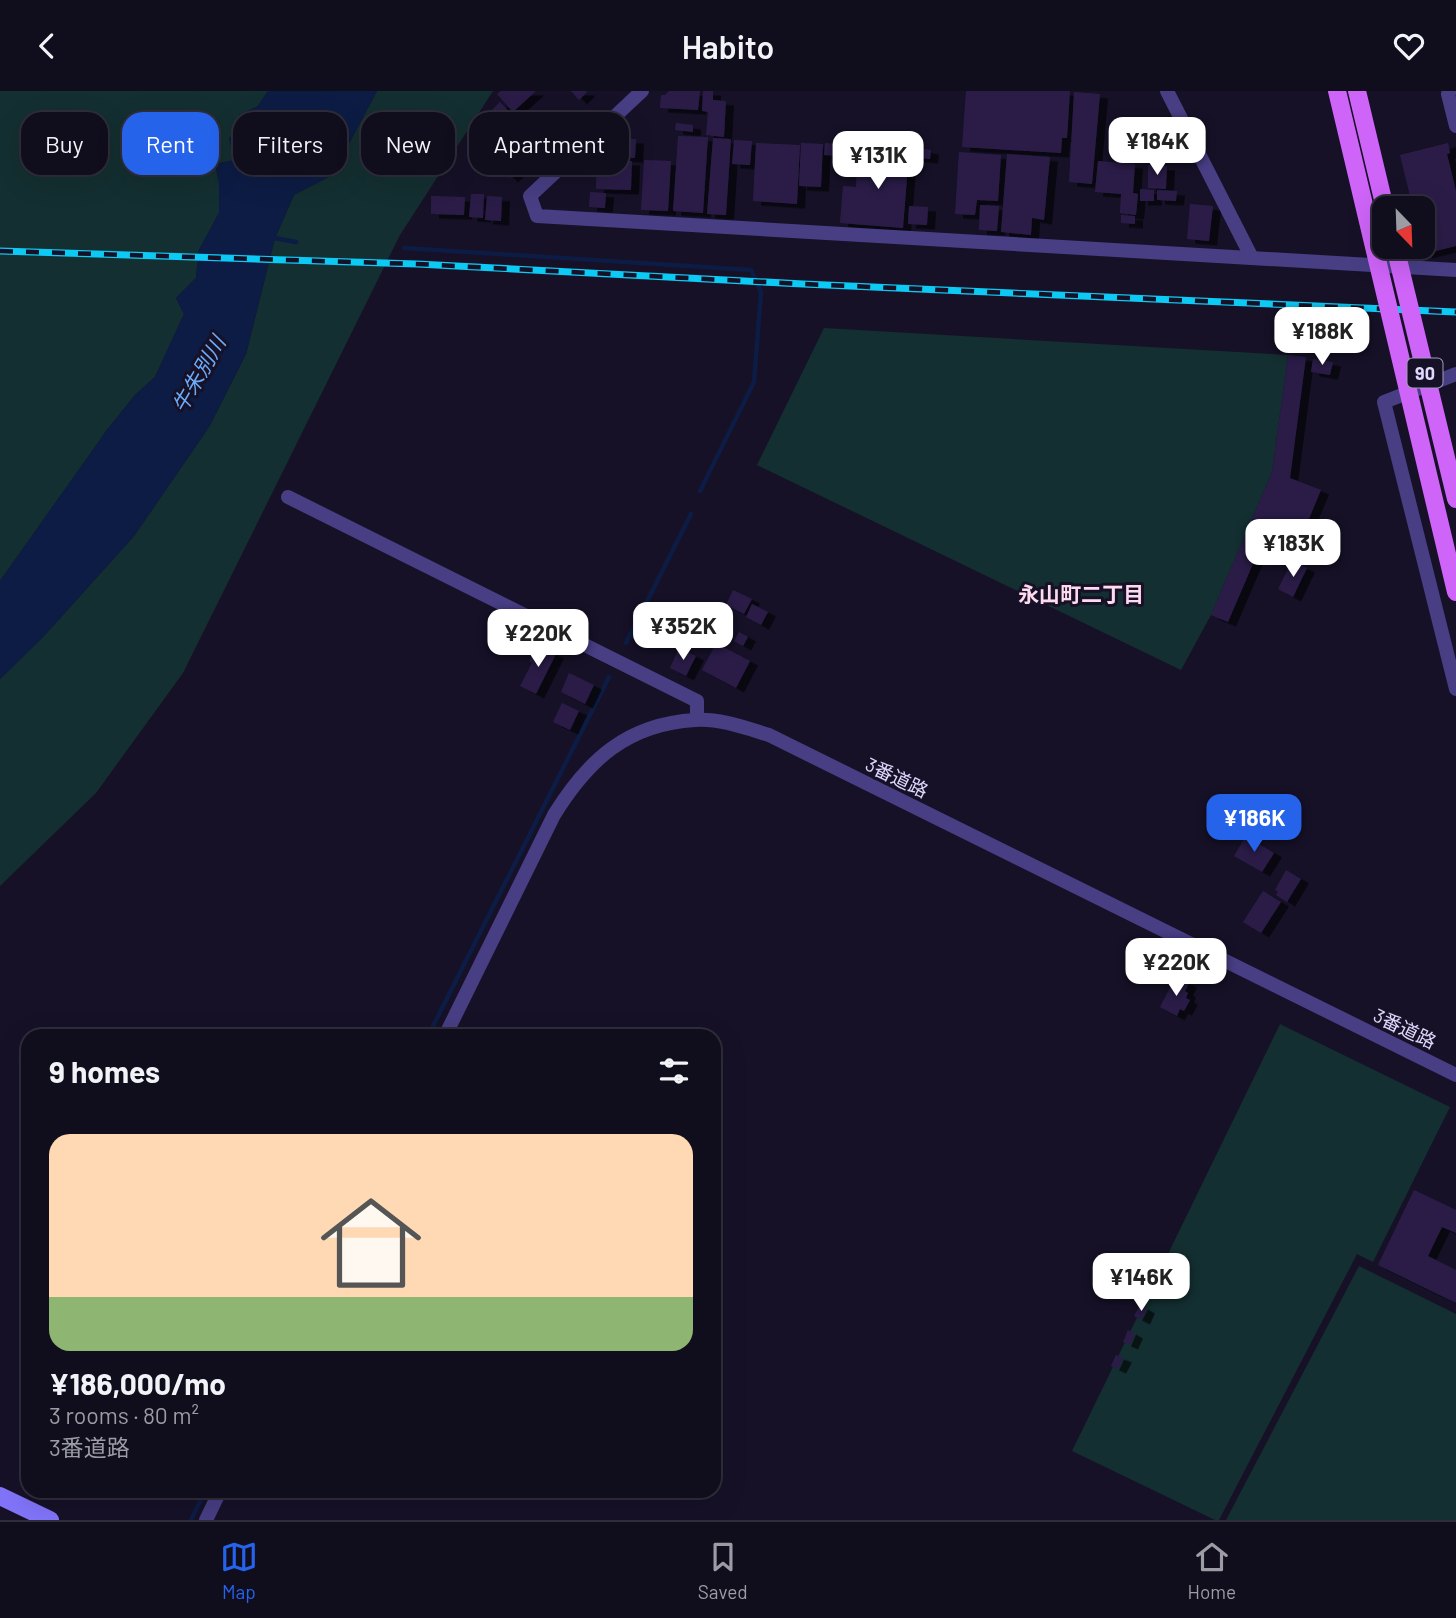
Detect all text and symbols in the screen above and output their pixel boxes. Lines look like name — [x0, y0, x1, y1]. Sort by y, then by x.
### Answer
icon: back — [28, 27, 66, 65]
text: Habito — [682, 27, 774, 65]
icon: heart — [1390, 27, 1428, 65]
chip: Buy — [21, 112, 108, 175]
chip: Rent — [122, 112, 219, 175]
chip: Filters — [233, 112, 347, 175]
chip: New — [361, 112, 455, 175]
chip: Apartment — [469, 112, 629, 175]
pin: ¥184K — [1108, 118, 1206, 177]
text: ¥184K — [1125, 126, 1189, 154]
pin: ¥131K — [829, 132, 927, 191]
text: ¥131K — [849, 140, 907, 168]
north arrow — [1372, 196, 1435, 259]
map controls — [1372, 196, 1435, 259]
pin: ¥188K — [1273, 307, 1371, 367]
text: ¥188K — [1290, 316, 1354, 344]
water label: 牛朱別川 — [166, 330, 231, 417]
road number: 90 — [1408, 359, 1442, 387]
pin: ¥183K — [1244, 519, 1342, 579]
text: ¥183K — [1261, 528, 1325, 556]
district label: 永山町二丁目 — [1018, 581, 1144, 606]
pin: ¥352K — [634, 603, 732, 662]
pin: ¥220K — [489, 609, 587, 669]
text: ¥352K — [649, 611, 717, 639]
text: ¥220K — [503, 618, 573, 646]
street label: 3番道路 — [862, 752, 932, 802]
pin: ¥186K — [1205, 795, 1303, 854]
text: ¥186K — [1222, 803, 1286, 831]
pin: ¥220K — [1127, 939, 1225, 998]
text: ¥220K — [1141, 947, 1211, 975]
street label: 3番道路 — [1370, 1003, 1440, 1053]
icon: filters — [655, 1052, 693, 1090]
text: 9 homes — [49, 1053, 160, 1089]
icon: home — [308, 1180, 434, 1306]
pin: ¥146K — [1092, 1253, 1190, 1313]
text: ¥146K — [1109, 1262, 1173, 1290]
text: ¥186,000/mo — [49, 1365, 226, 1401]
text: 3 rooms · 80 m² — [49, 1401, 199, 1429]
text: 3番道路 — [49, 1433, 130, 1461]
tab: Map — [220, 1538, 258, 1603]
tab: Saved — [698, 1538, 748, 1603]
tab: Home — [1188, 1538, 1236, 1603]

